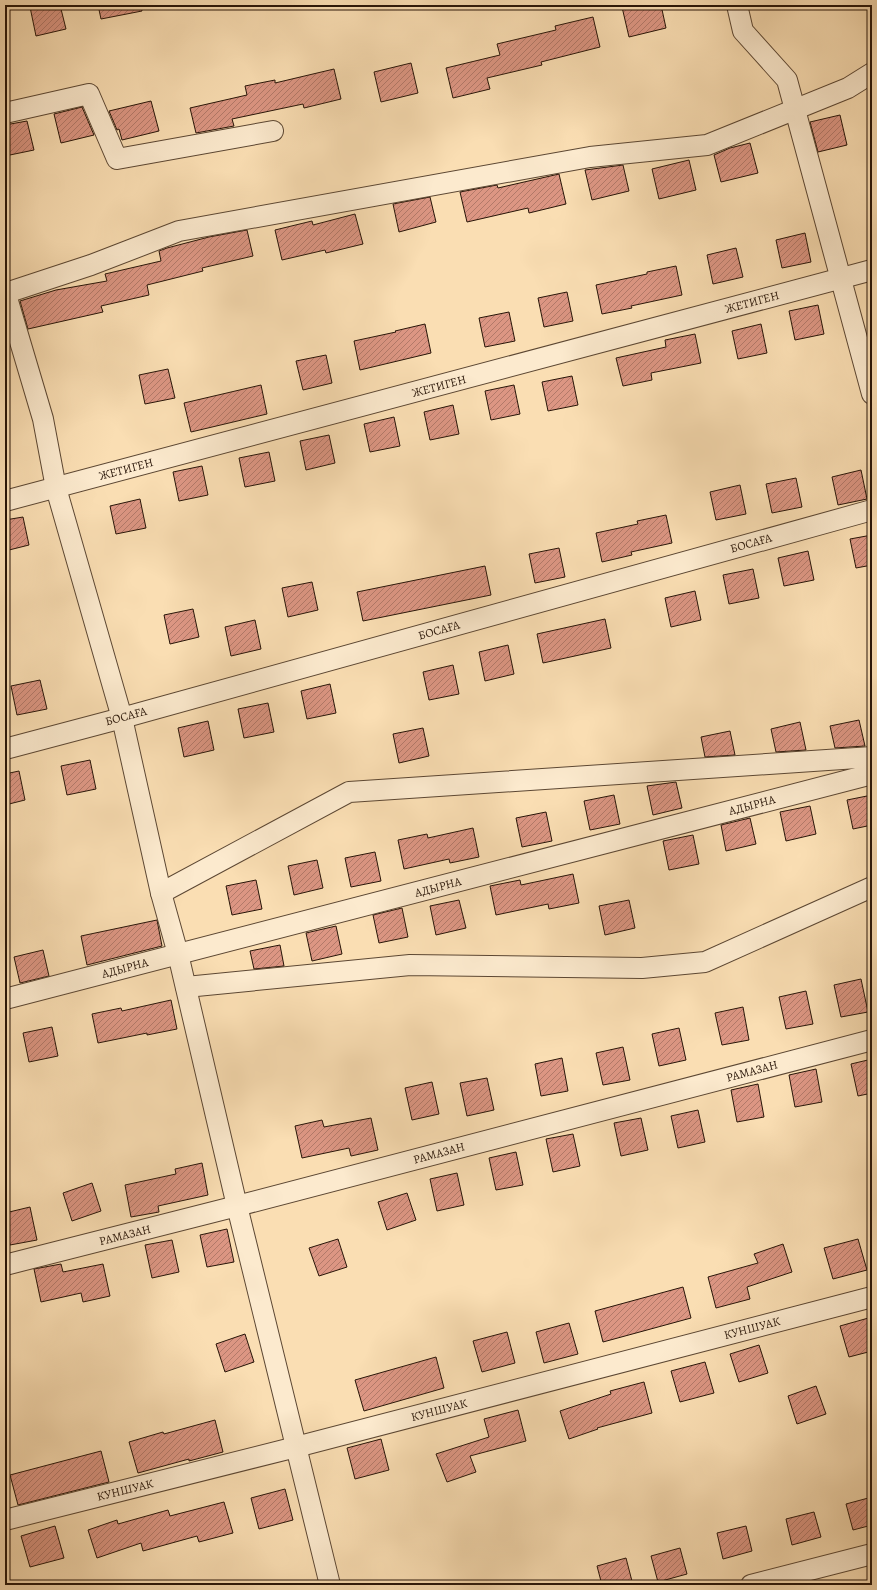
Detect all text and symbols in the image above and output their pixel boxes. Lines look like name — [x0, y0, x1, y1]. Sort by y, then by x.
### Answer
street label: ЖЕТИГЕН — [723, 287, 781, 317]
street label: ЖЕТИГЕН — [410, 371, 468, 401]
street label: ЖЕТИГЕН — [97, 454, 155, 484]
street label: БОСАҒА — [728, 529, 775, 557]
street label: БОСАҒА — [416, 616, 463, 644]
street label: БОСАҒА — [103, 702, 150, 729]
street label: АДЫРНА — [726, 791, 778, 819]
street label: АДЫРНА — [412, 873, 464, 901]
street label: АДЫРНА — [99, 954, 151, 982]
street label: РАМАЗАН — [724, 1056, 780, 1086]
street label: РАМАЗАН — [411, 1138, 467, 1168]
street label: РАМАЗАН — [97, 1221, 153, 1249]
street label: КУНШУАК — [722, 1313, 782, 1343]
street label: КУНШУАК — [409, 1395, 469, 1425]
street label: КУНШУАК — [95, 1475, 155, 1505]

